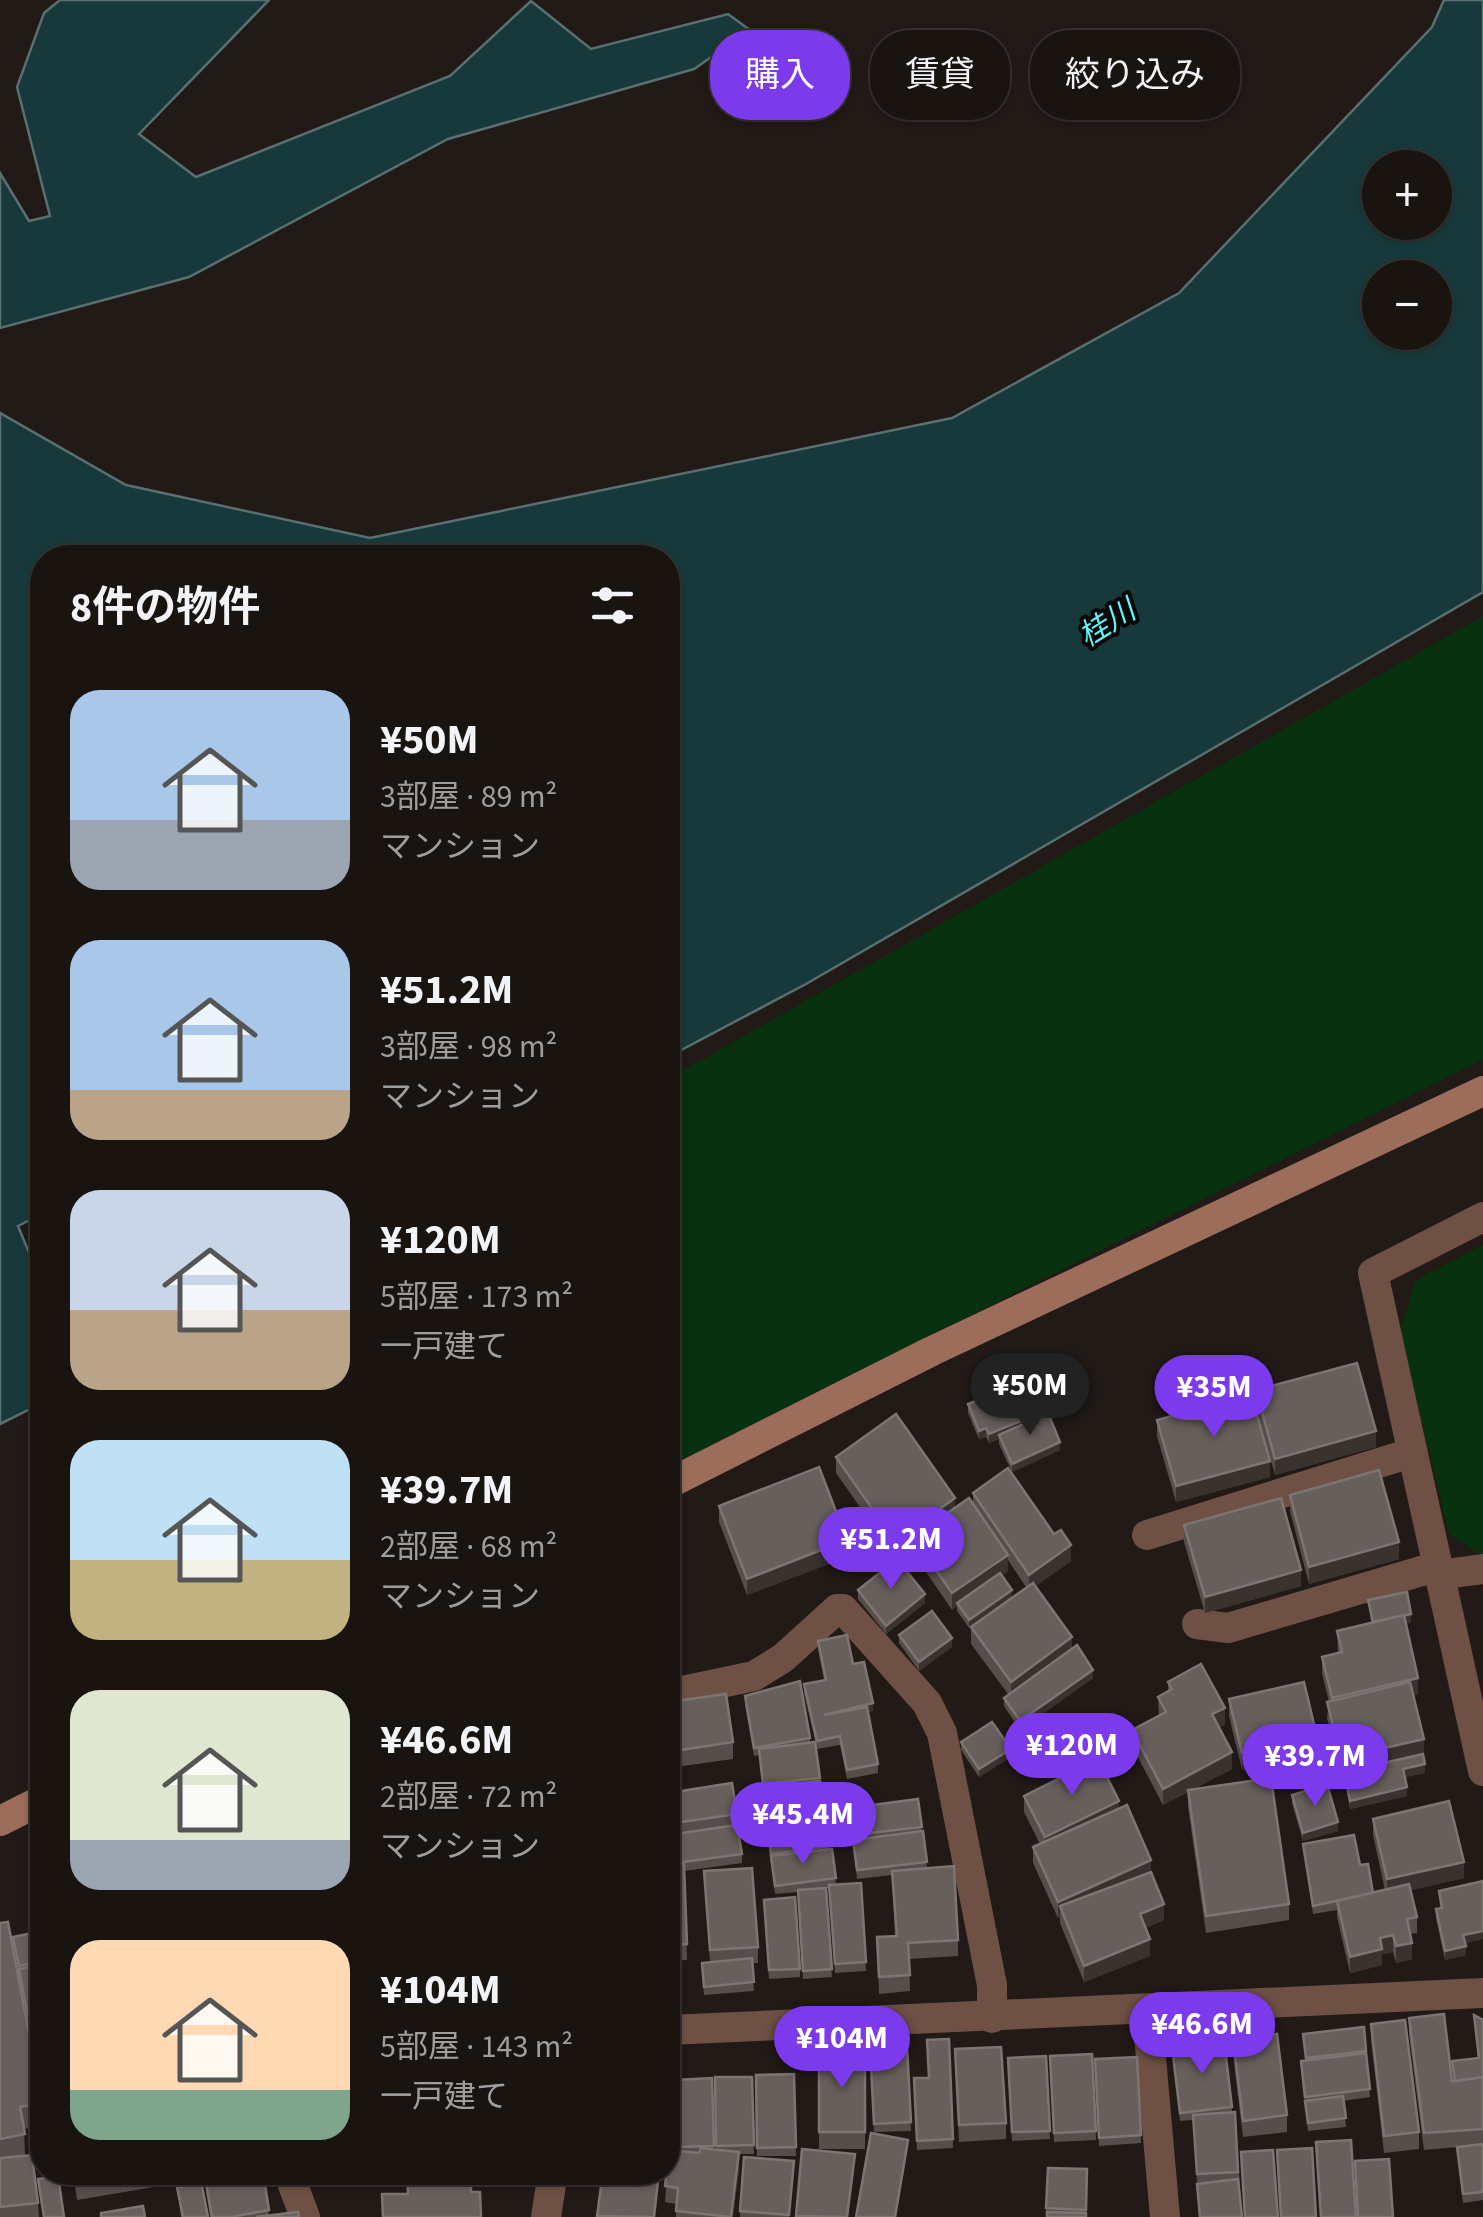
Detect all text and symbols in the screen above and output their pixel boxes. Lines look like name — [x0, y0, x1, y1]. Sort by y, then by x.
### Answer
chip: 購入 — [710, 30, 850, 120]
chip: 賃貸 — [870, 30, 1010, 120]
chip: 絞り込み — [1030, 30, 1240, 120]
map controls — [1362, 150, 1452, 350]
button: + — [1362, 150, 1452, 240]
button: − — [1362, 260, 1452, 350]
text: 8件の物件 — [70, 578, 260, 638]
icon: filters — [585, 578, 640, 633]
water label: 桂川 — [1070, 588, 1147, 658]
text: ¥50M — [380, 710, 479, 770]
icon: home — [150, 730, 270, 850]
text: 3部屋 · 89 m² — [380, 774, 557, 820]
text: マンション — [380, 824, 540, 870]
text: ¥51.2M — [380, 960, 513, 1020]
icon: home — [150, 980, 270, 1100]
text: 3部屋 · 98 m² — [380, 1024, 557, 1070]
text: マンション — [380, 1074, 540, 1120]
text: ¥120M — [380, 1210, 501, 1270]
icon: home — [150, 1230, 270, 1350]
text: 5部屋 · 173 m² — [380, 1274, 573, 1320]
text: 一戸建て — [380, 1324, 508, 1370]
pin: ¥50M — [971, 1353, 1089, 1438]
pin: ¥35M — [1155, 1355, 1273, 1440]
text: ¥50M — [992, 1362, 1068, 1408]
text: ¥35M — [1176, 1364, 1252, 1410]
text: ¥39.7M — [380, 1460, 513, 1520]
icon: home — [150, 1480, 270, 1600]
pin: ¥51.2M — [810, 1507, 972, 1592]
text: ¥51.2M — [840, 1516, 942, 1562]
text: 2部屋 · 68 m² — [380, 1524, 557, 1570]
text: マンション — [380, 1574, 540, 1620]
text: ¥46.6M — [380, 1710, 513, 1770]
pin: ¥120M — [1002, 1713, 1142, 1798]
text: ¥120M — [1026, 1722, 1118, 1768]
pin: ¥39.7M — [1234, 1724, 1396, 1809]
icon: home — [150, 1730, 270, 1850]
text: ¥39.7M — [1264, 1733, 1366, 1779]
text: 2部屋 · 72 m² — [380, 1774, 557, 1820]
pin: ¥45.4M — [722, 1782, 884, 1867]
text: ¥45.4M — [752, 1791, 854, 1837]
text: マンション — [380, 1824, 540, 1870]
text: ¥104M — [380, 1960, 501, 2020]
icon: home — [150, 1980, 270, 2100]
pin: ¥46.6M — [1121, 1992, 1283, 2077]
text: ¥46.6M — [1151, 2001, 1253, 2047]
pin: ¥104M — [772, 2006, 912, 2091]
text: ¥104M — [796, 2015, 888, 2061]
text: 5部屋 · 143 m² — [380, 2024, 573, 2070]
text: 一戸建て — [380, 2074, 508, 2120]

